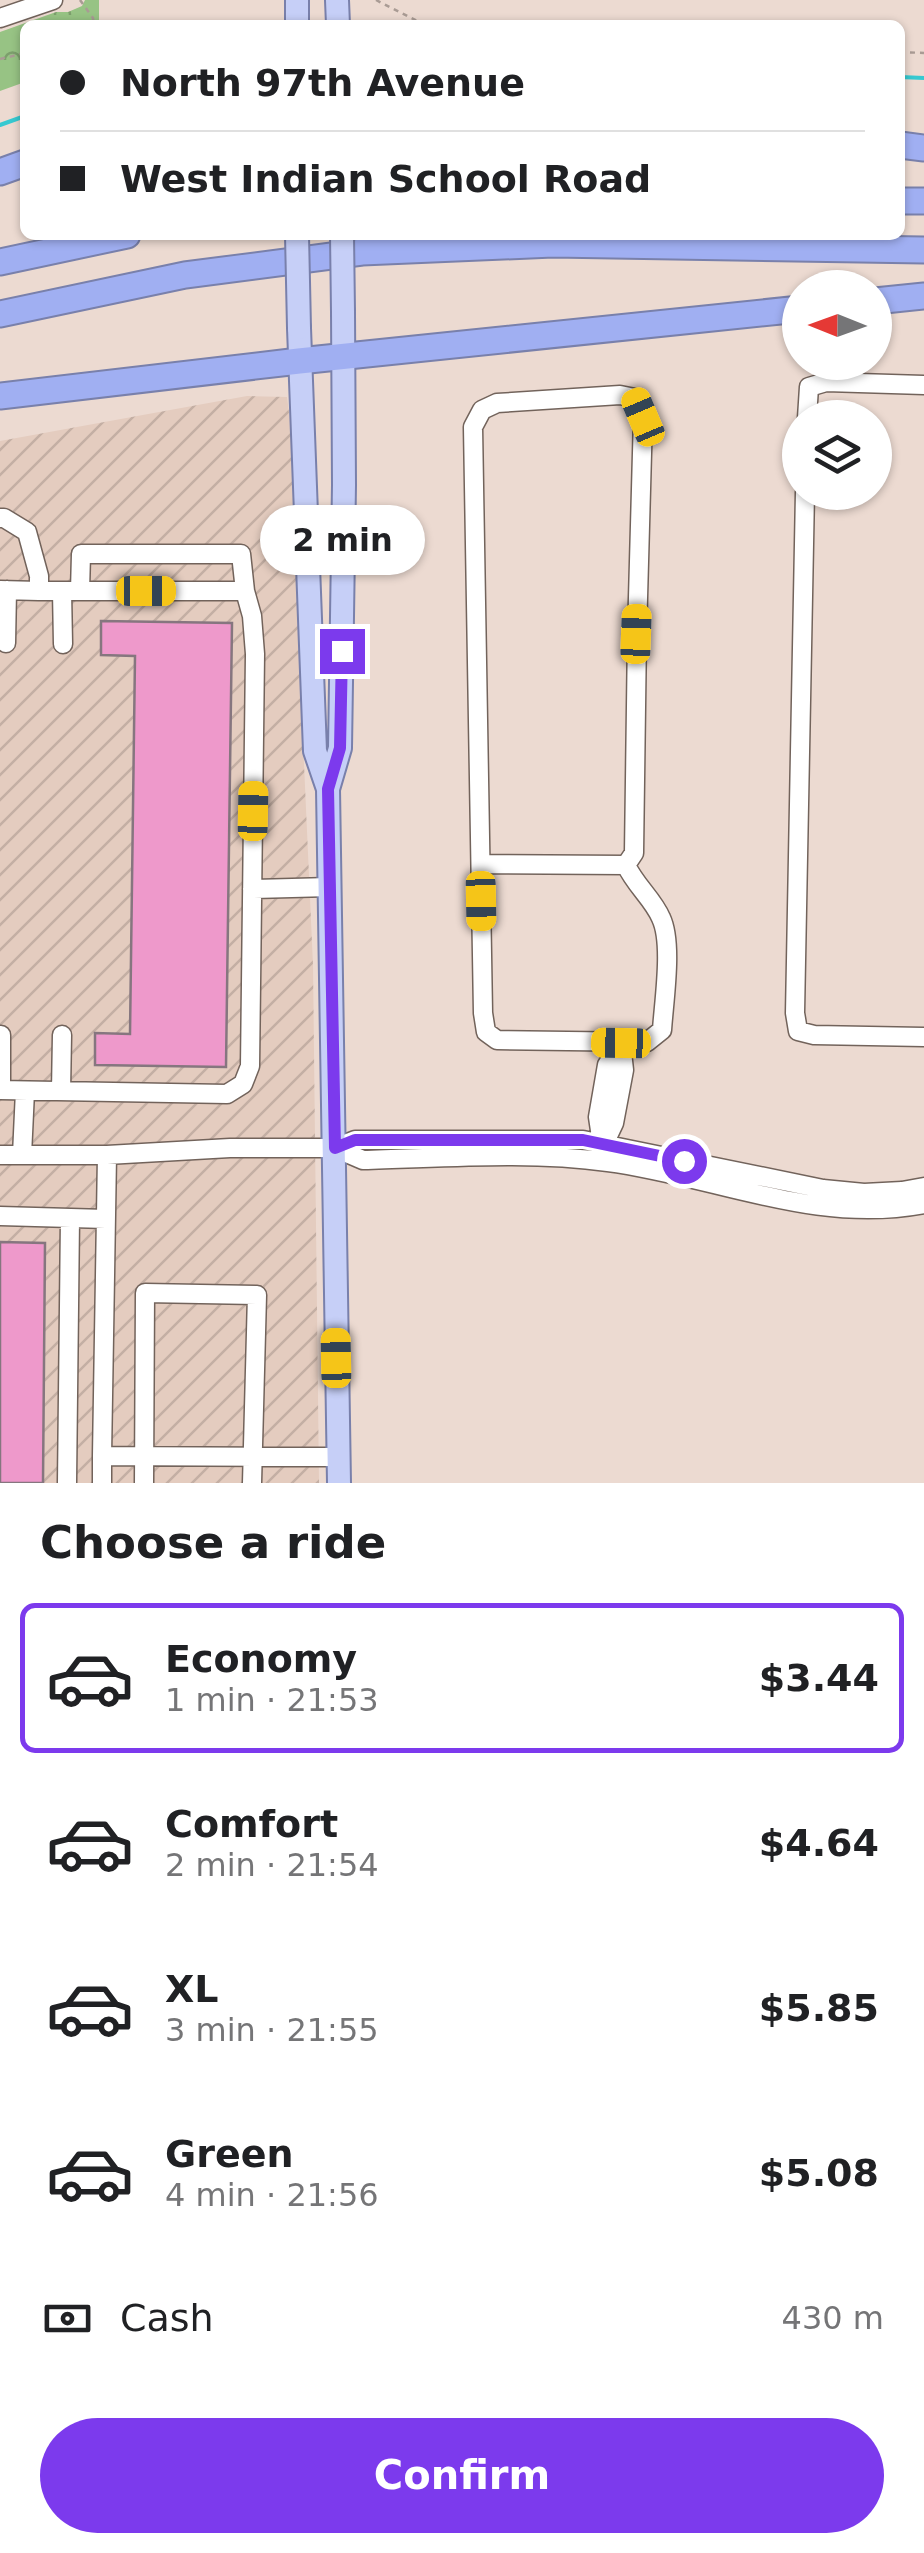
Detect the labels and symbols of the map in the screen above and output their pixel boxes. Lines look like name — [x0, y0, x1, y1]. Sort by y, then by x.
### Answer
north arrow — [782, 270, 892, 380]
car — [617, 384, 669, 450]
callout: 2 min — [260, 506, 424, 576]
car — [116, 576, 176, 606]
car — [620, 603, 652, 665]
route end — [320, 629, 365, 674]
car — [237, 781, 269, 841]
car — [465, 871, 497, 931]
car — [591, 1027, 651, 1059]
route start — [662, 1139, 707, 1184]
car — [320, 1328, 352, 1388]

